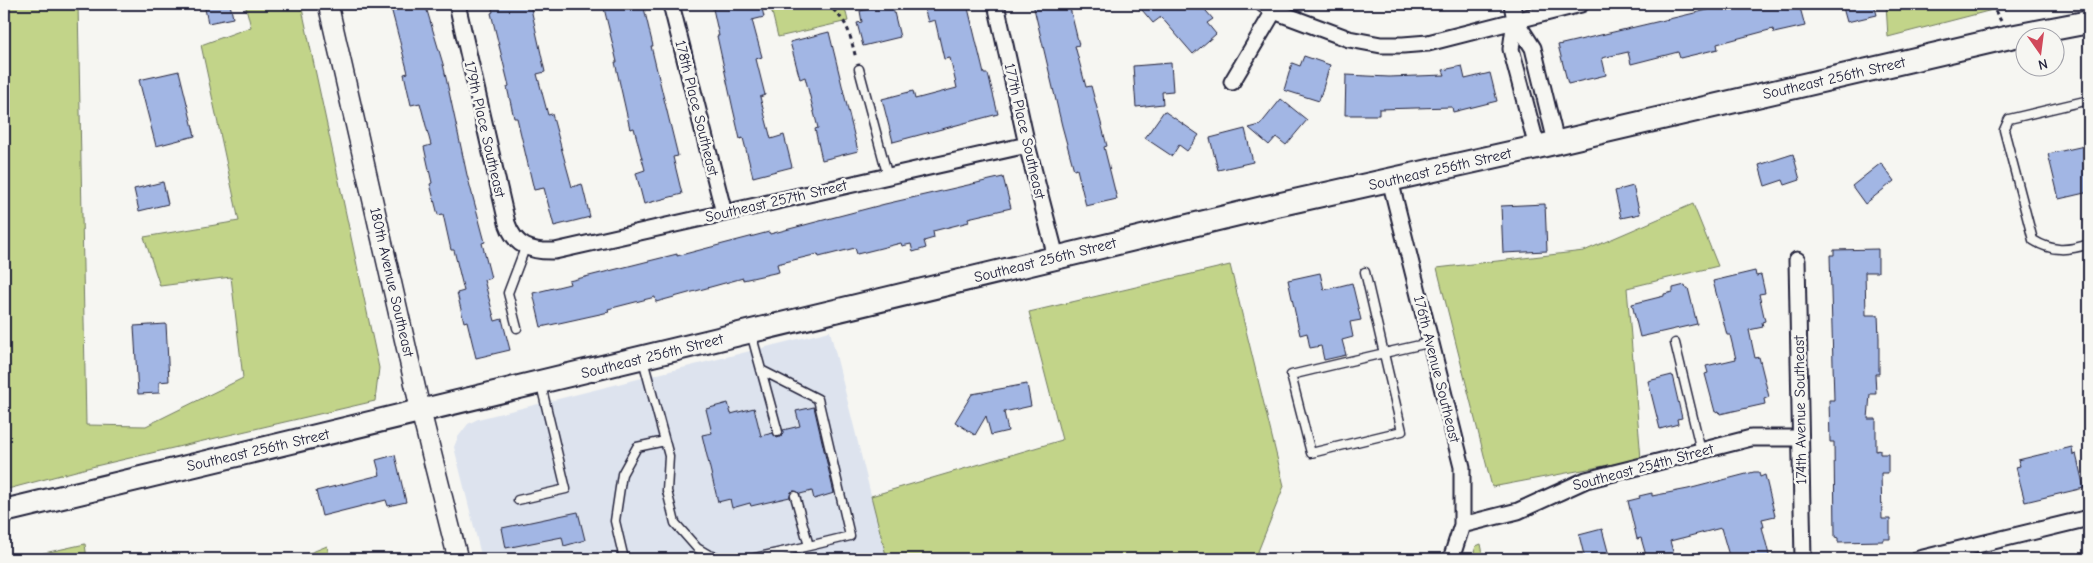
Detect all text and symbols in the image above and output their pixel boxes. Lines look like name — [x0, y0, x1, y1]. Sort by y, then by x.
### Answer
north arrow — [2016, 28, 2066, 78]
street label: 178th Place Southeast — [671, 38, 723, 178]
street label: Southeast 256th Street — [1761, 53, 1908, 103]
text: N — [2037, 55, 2050, 73]
street label: 179th Place Southeast — [461, 59, 510, 200]
street label: 177th Place Southeast — [1001, 61, 1050, 201]
street label: Southeast 256th Street — [1367, 144, 1514, 194]
street label: Southeast 257th Street — [703, 176, 849, 226]
street label: 180th Avenue Southeast — [366, 206, 418, 359]
street label: Southeast 256th Street — [972, 233, 1119, 286]
street label: 176th Avenue Southeast — [1410, 294, 1464, 445]
street label: Southeast 256th Street — [579, 329, 726, 382]
street label: 174th Avenue Southeast — [1790, 335, 1810, 485]
street label: Southeast 256th Street — [185, 425, 332, 475]
street label: Southeast 254th Street — [1571, 439, 1716, 494]

